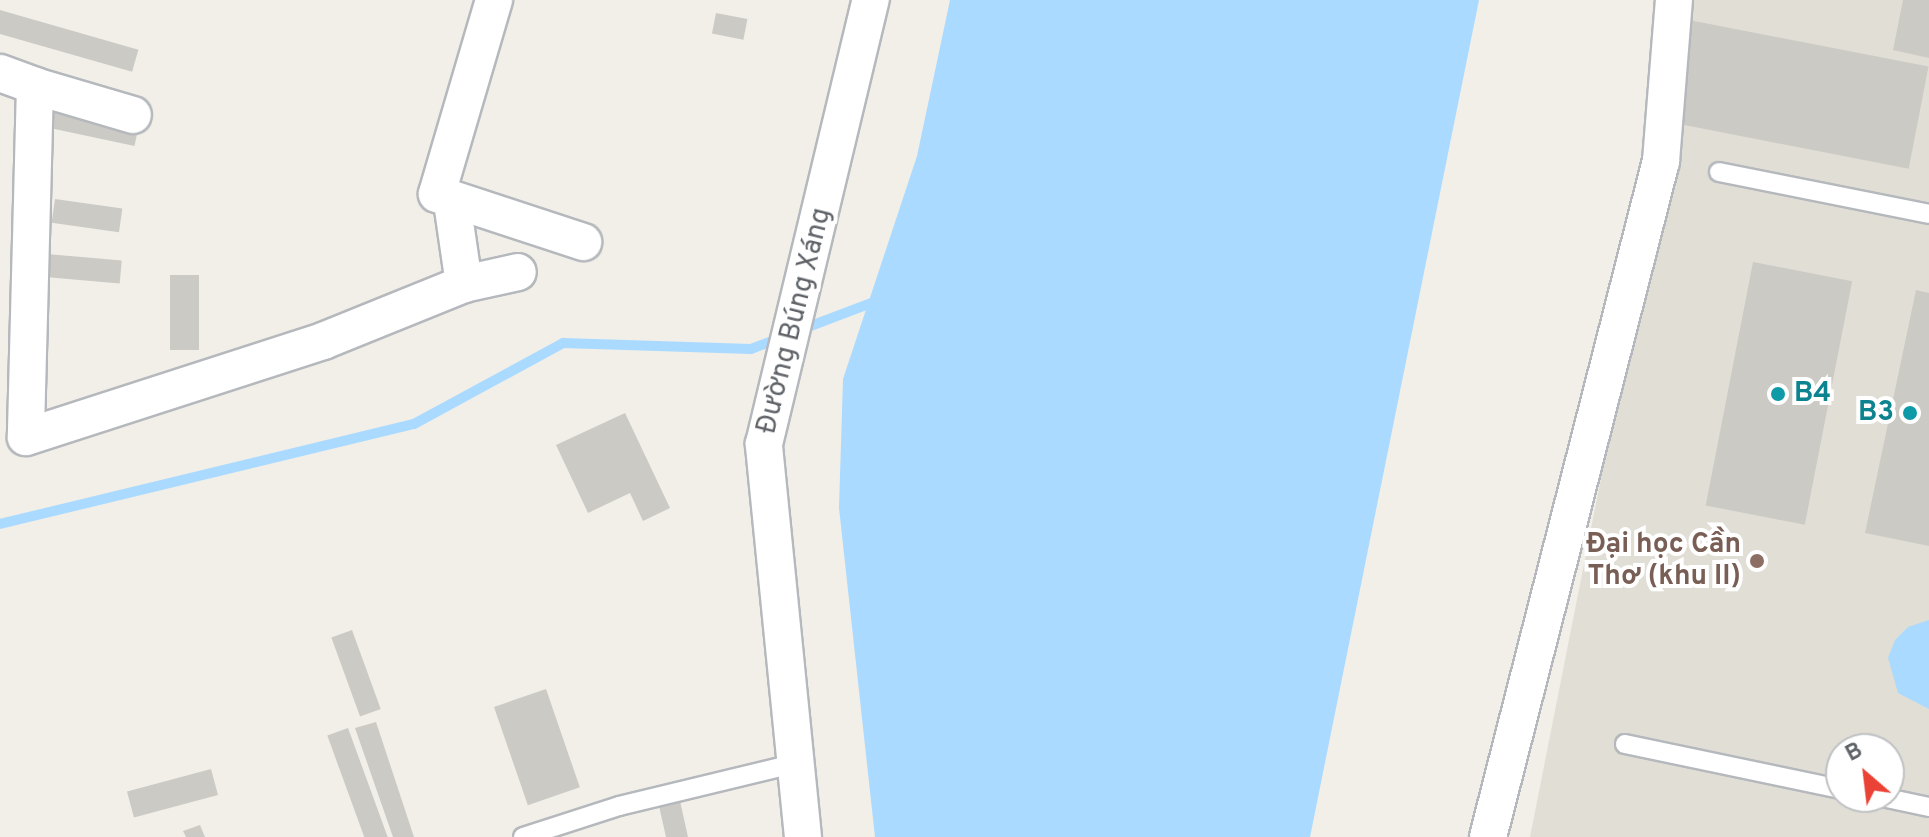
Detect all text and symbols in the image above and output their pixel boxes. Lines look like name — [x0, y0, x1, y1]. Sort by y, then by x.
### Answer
street label: Đường Búng Xáng — [751, 204, 839, 438]
place label: B4 — [1794, 377, 1831, 411]
marker: B4 — [1769, 385, 1787, 403]
place label: B3 — [1858, 396, 1894, 430]
marker: B3 — [1901, 404, 1919, 422]
place label: Đại học Cần Thơ (khu II) — [1586, 528, 1741, 594]
marker: Đại học Cần Thơ (khu II) — [1748, 552, 1766, 570]
north arrow — [1825, 733, 1905, 813]
text: B — [1841, 738, 1867, 769]

